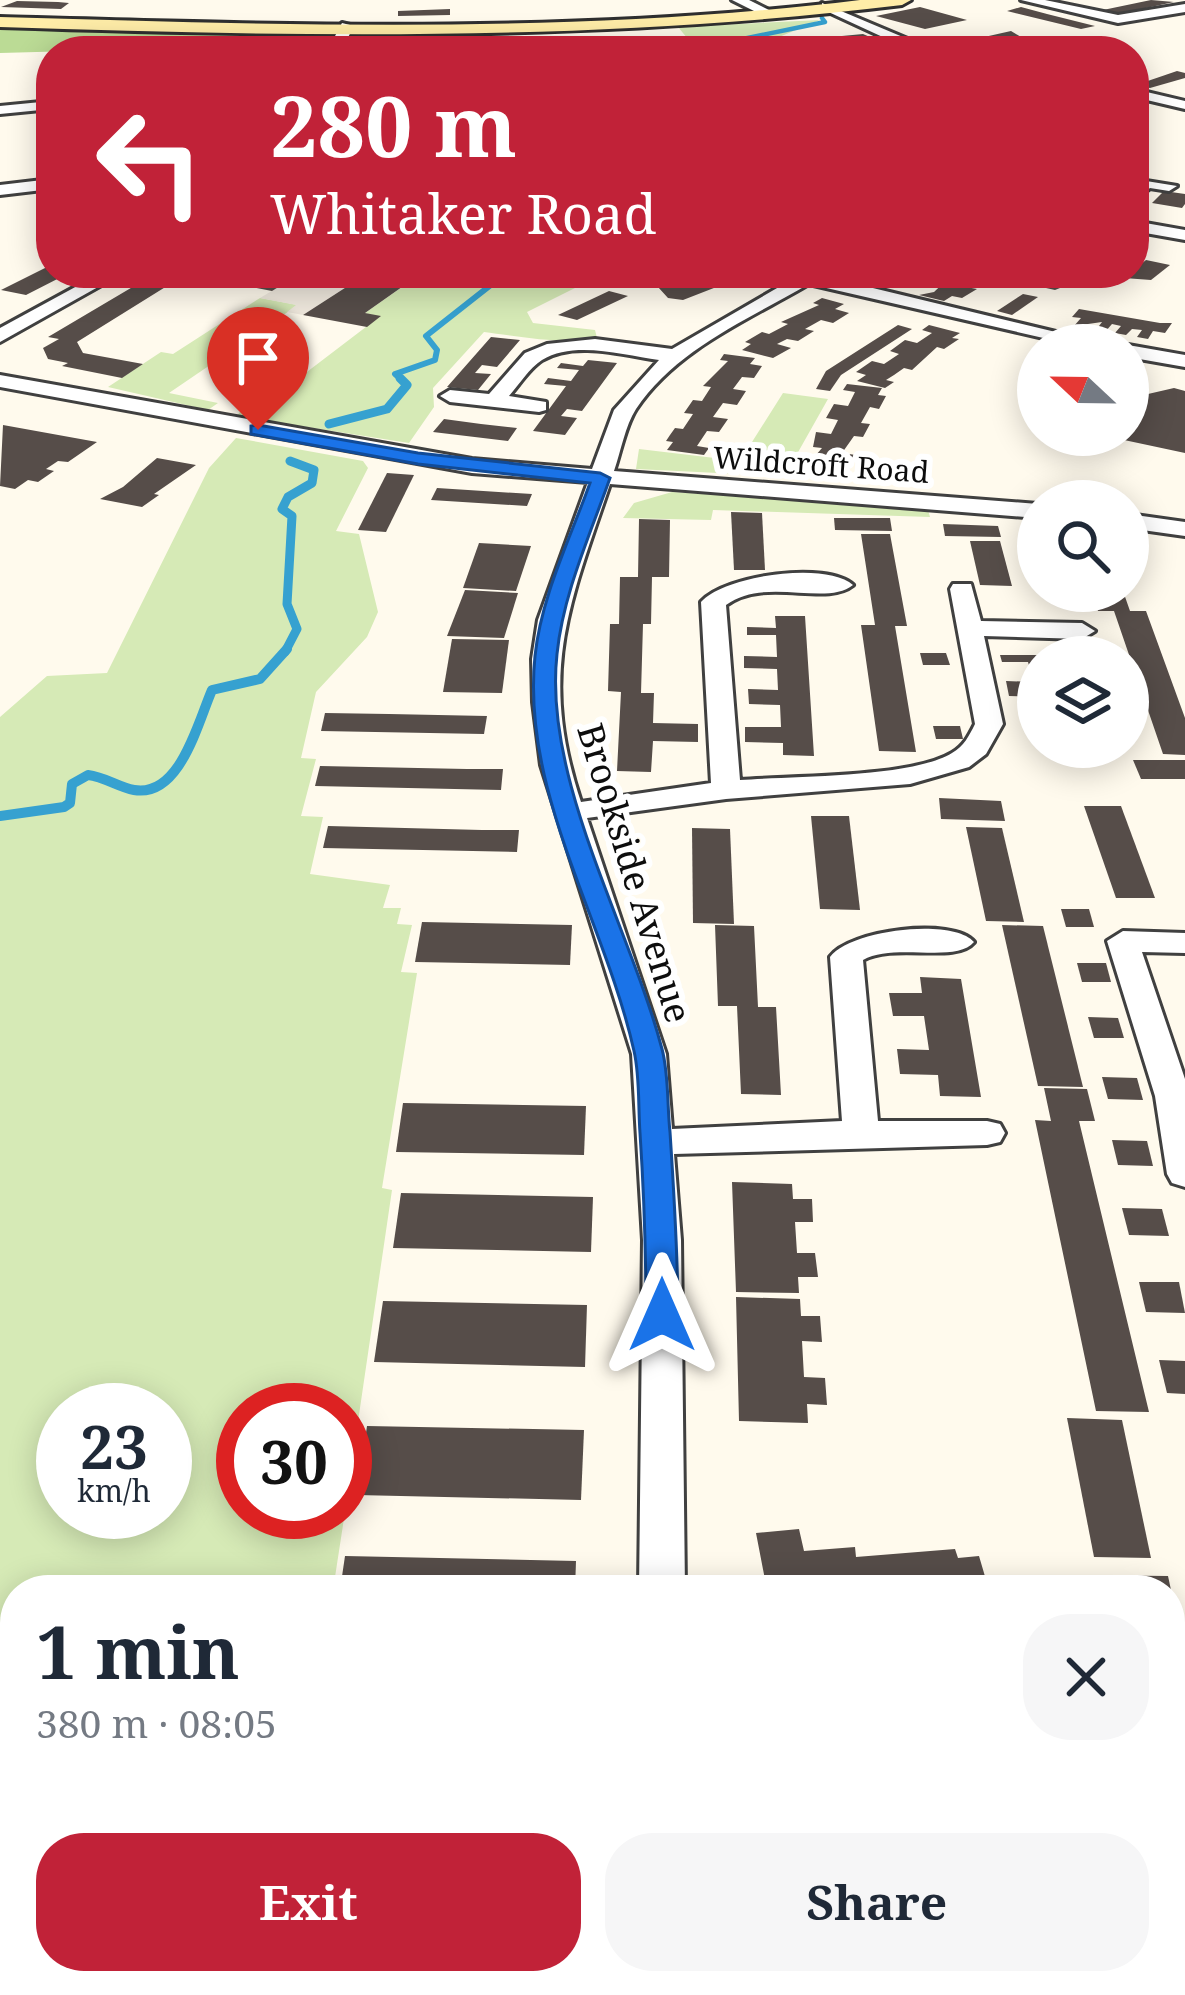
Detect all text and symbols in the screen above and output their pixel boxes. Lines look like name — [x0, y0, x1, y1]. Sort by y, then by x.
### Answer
text: 280 m — [270, 67, 517, 182]
icon: left — [72, 84, 228, 240]
text: Whitaker Road — [270, 176, 657, 250]
pin — [207, 307, 309, 430]
north arrow — [1017, 324, 1149, 456]
map controls — [1017, 324, 1149, 768]
icon: arrive — [225, 325, 291, 391]
street label: Wildcroft Road — [711, 436, 931, 492]
button: search — [1017, 480, 1149, 612]
button: layers — [1017, 636, 1149, 768]
street label: Brookside Avenue — [566, 717, 704, 1029]
position arrow — [599, 1252, 725, 1378]
speed limit sign: 30 — [216, 1383, 372, 1539]
text: 23 — [80, 1405, 148, 1487]
text: km/h — [77, 1470, 151, 1511]
text: 1 min — [36, 1602, 240, 1700]
button: close — [1023, 1614, 1149, 1740]
text: 380 m · 08:05 — [36, 1696, 277, 1749]
button: Exit — [36, 1833, 581, 1971]
button: Share — [605, 1833, 1149, 1971]

